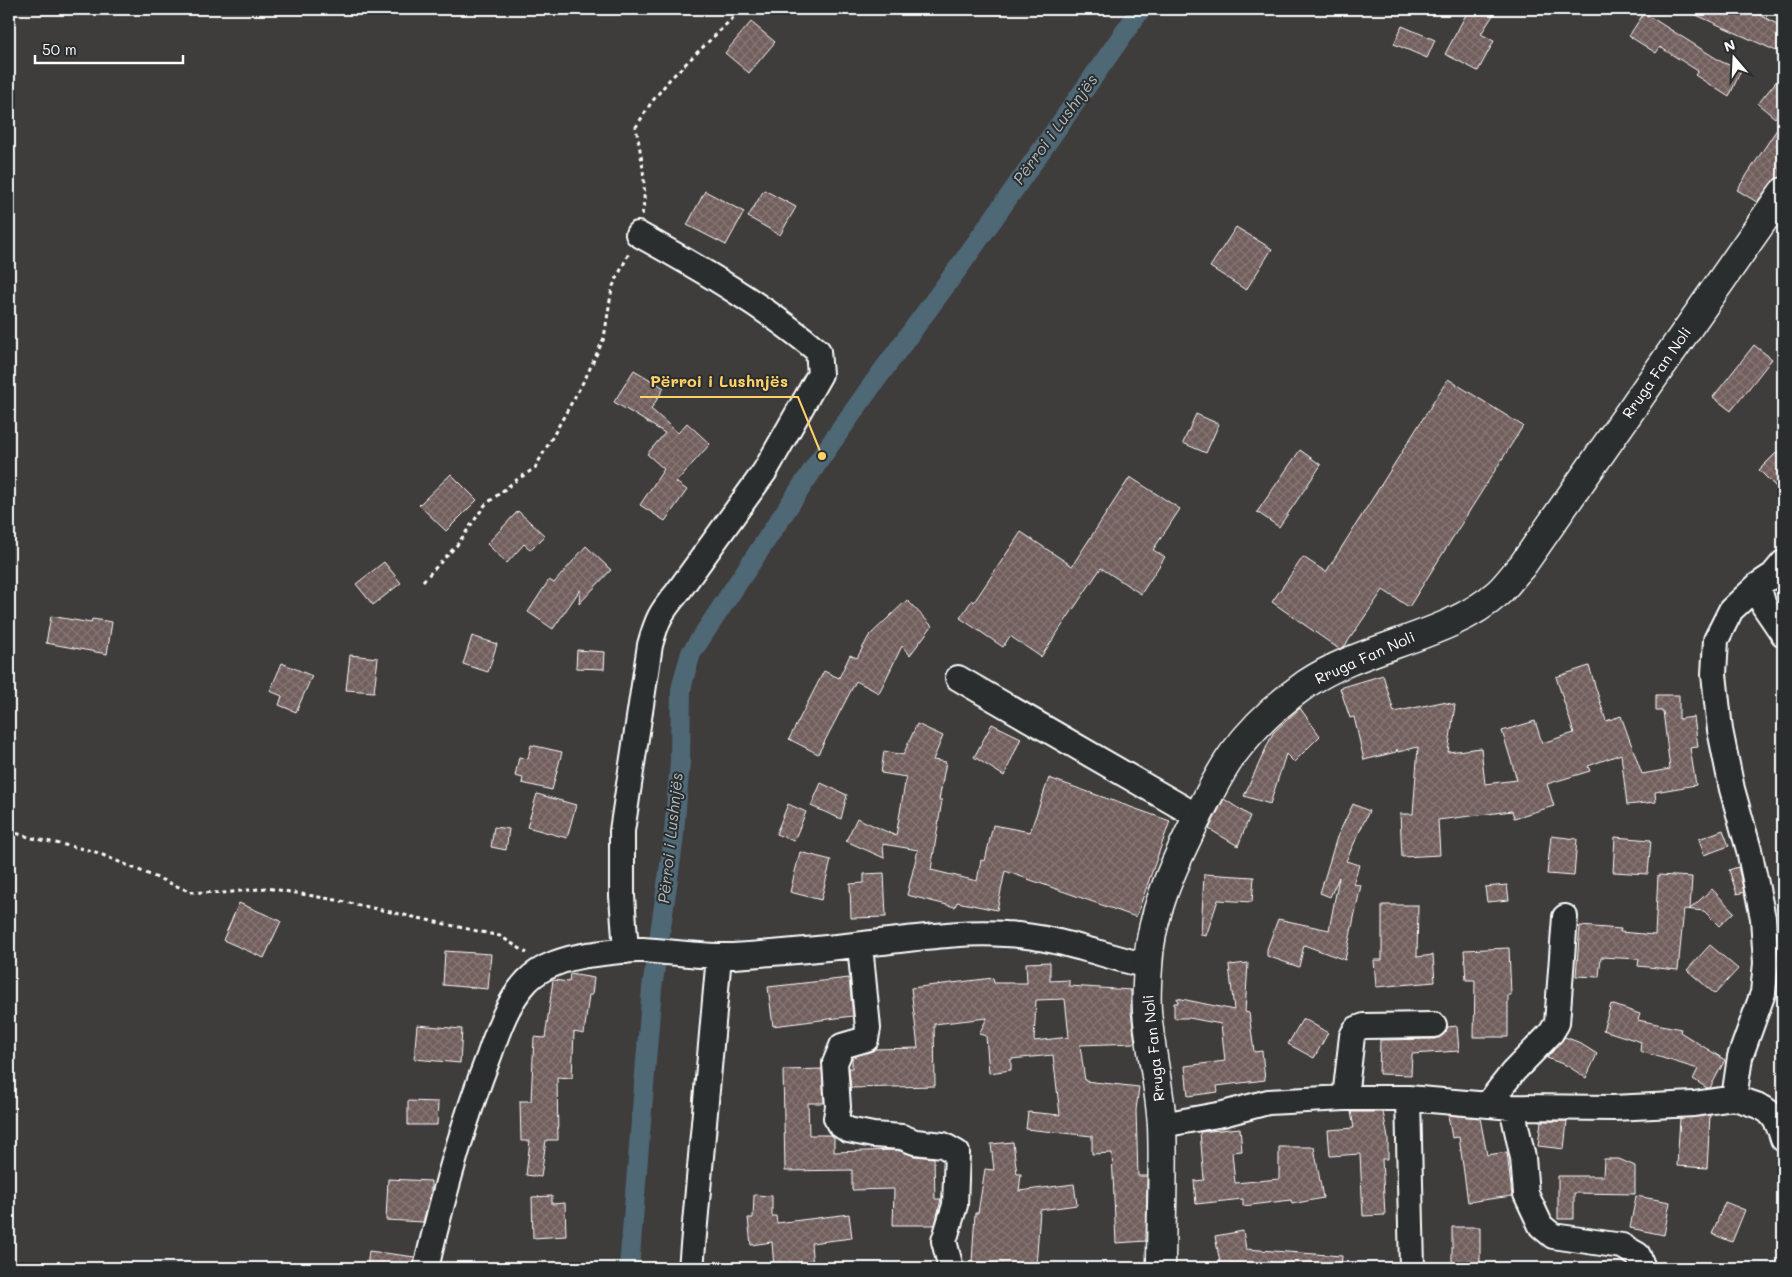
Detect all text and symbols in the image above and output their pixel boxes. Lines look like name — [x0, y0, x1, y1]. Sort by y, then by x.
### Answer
scale bar — [35, 32, 182, 64]
north arrow — [1710, 32, 1760, 82]
text: N — [1721, 35, 1738, 56]
text: 50 m — [42, 39, 77, 59]
water label: Përroi i Lushnjës — [1007, 69, 1102, 188]
street label: Rruga Fan Noli — [1617, 323, 1695, 422]
callout: Përroi i Lushnjës — [640, 366, 798, 397]
text: Përroi i Lushnjës — [650, 370, 788, 391]
street label: Rruga Fan Noli — [1311, 626, 1418, 688]
water label: Përroi i Lushnjës — [652, 771, 687, 904]
street label: Rruga Fan Noli — [1137, 994, 1169, 1103]

